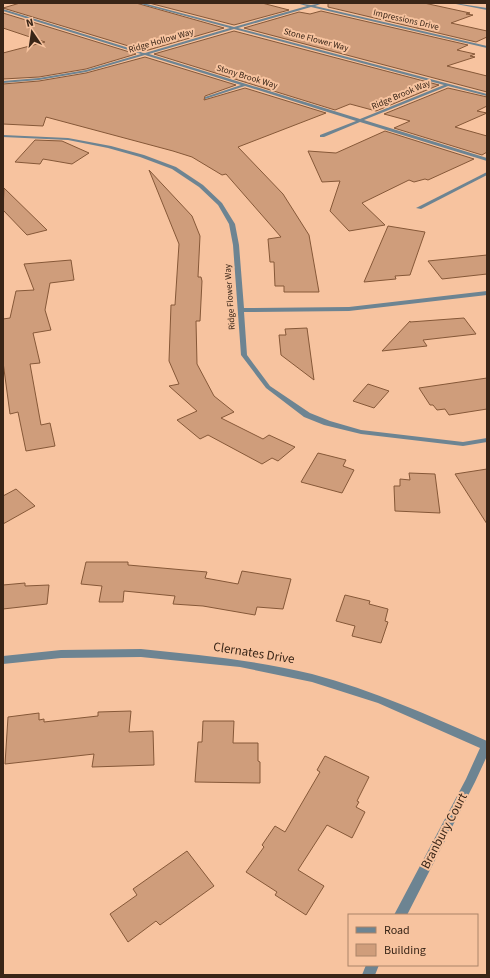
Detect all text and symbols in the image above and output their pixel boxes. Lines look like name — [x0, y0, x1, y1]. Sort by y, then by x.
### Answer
street label: Impressions Drive — [372, 6, 441, 34]
north arrow — [12, 12, 52, 52]
text: N — [25, 15, 35, 31]
street label: Ridge Hollow Way — [127, 25, 196, 57]
street label: Stone Flower Way — [282, 25, 351, 55]
street label: Stony Brook Way — [215, 62, 280, 93]
street label: Ridge Brook Way — [369, 76, 433, 113]
street label: Ridge Flower Way — [221, 263, 239, 330]
street label: Clernates Drive — [212, 638, 296, 668]
street label: Branbury Court — [416, 789, 472, 872]
legend — [348, 914, 478, 966]
text: Road — [384, 922, 410, 939]
text: Building — [384, 942, 426, 959]

